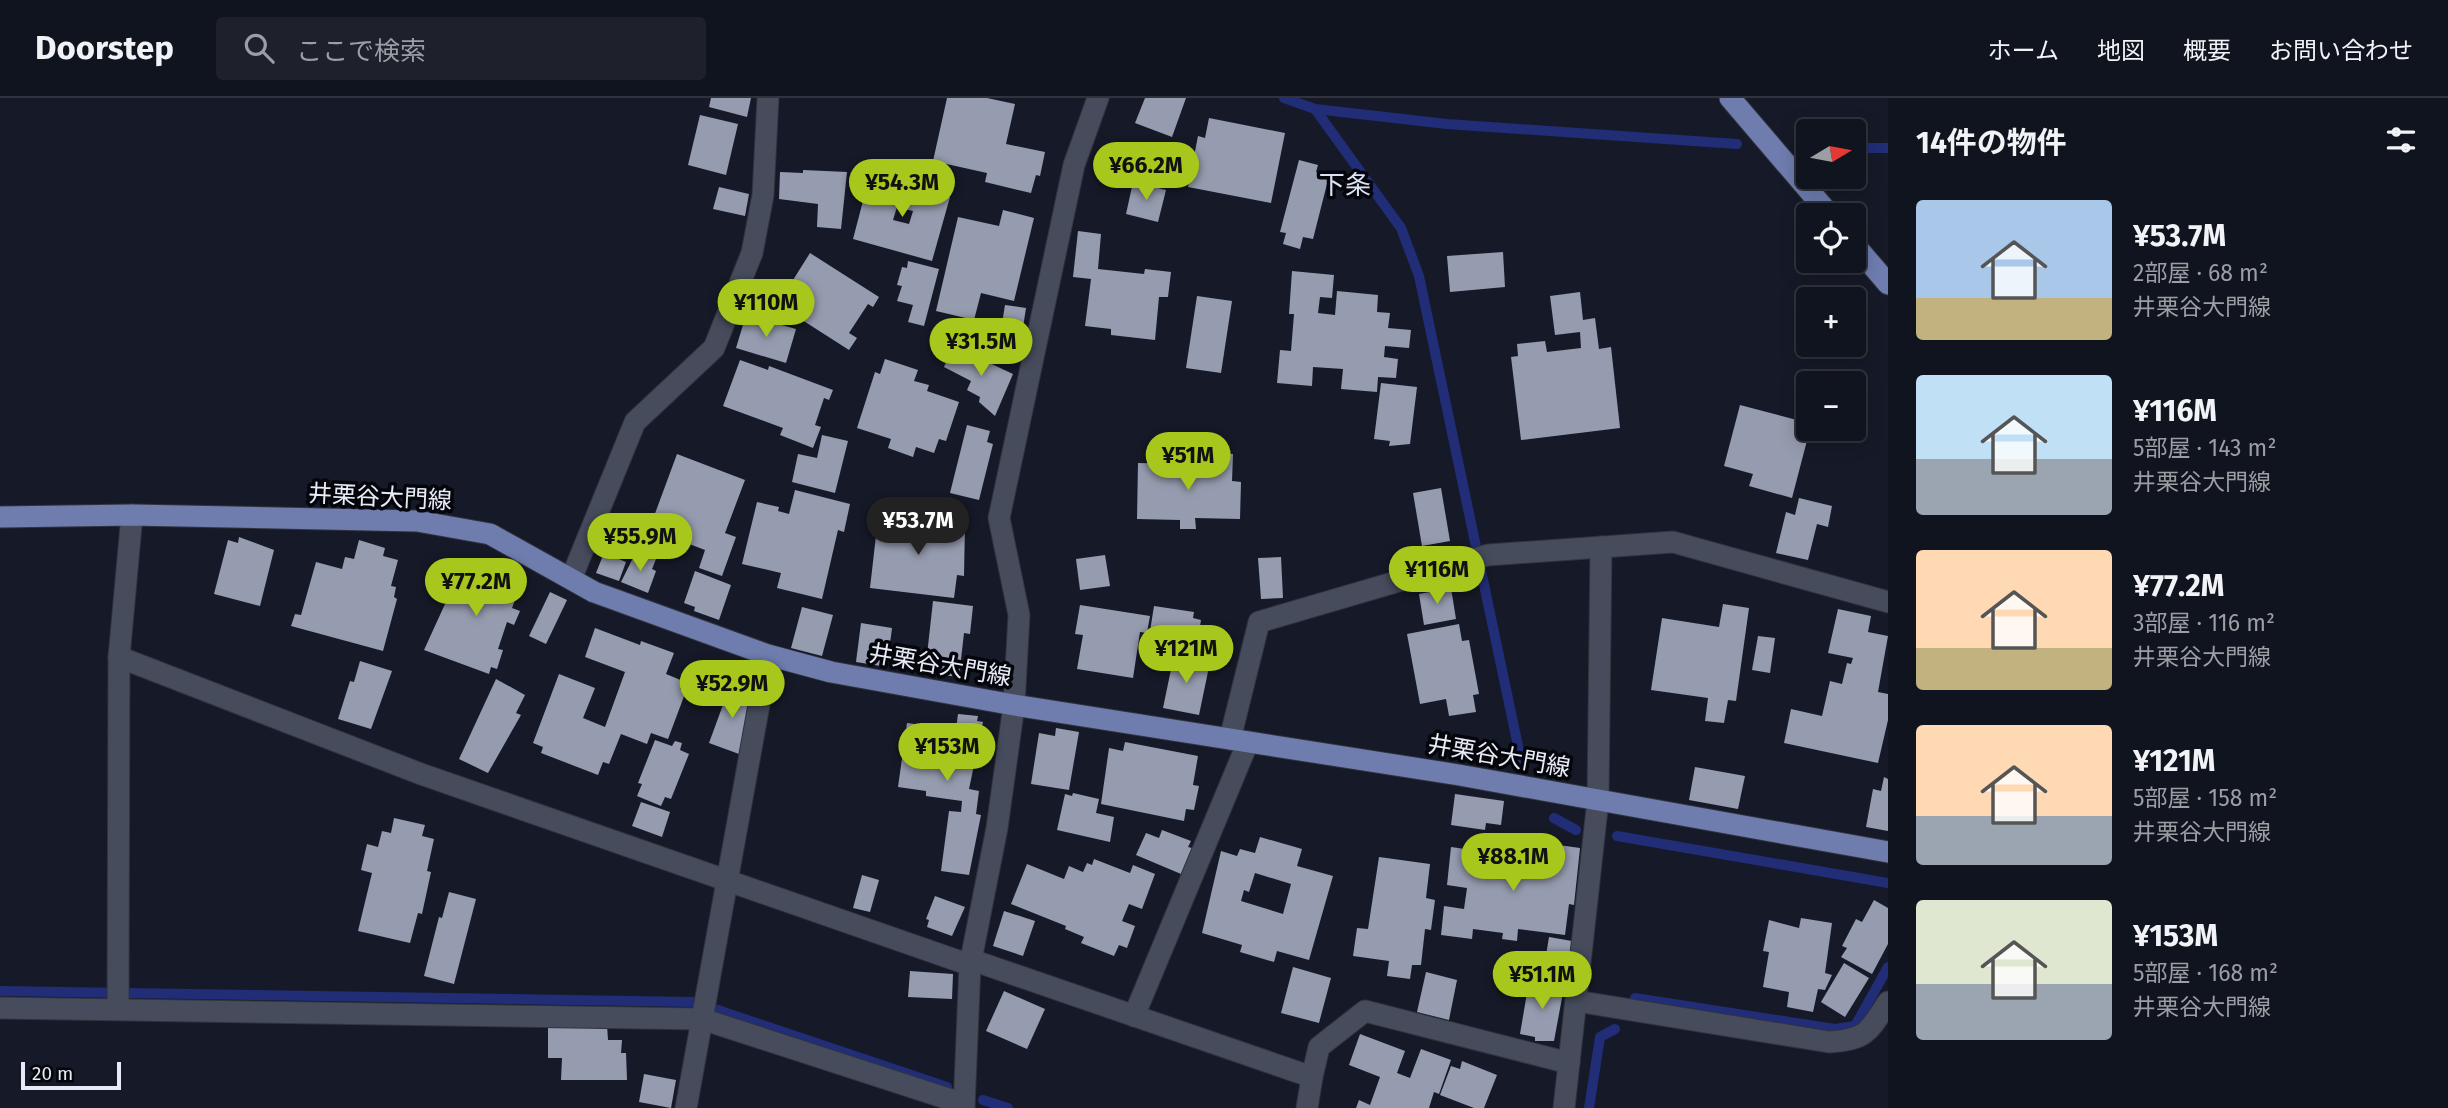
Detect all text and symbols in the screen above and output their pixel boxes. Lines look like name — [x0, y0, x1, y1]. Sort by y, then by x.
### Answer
search box — [216, 17, 706, 80]
text: Doorstep — [35, 28, 174, 68]
icon: search — [240, 29, 278, 67]
text: ここで検索 — [296, 36, 426, 67]
text: ホーム — [1988, 37, 2059, 65]
text: 地図 — [2097, 37, 2145, 65]
text: 概要 — [2183, 37, 2231, 65]
text: お問い合わせ — [2269, 37, 2413, 65]
north arrow — [1796, 119, 1866, 189]
map controls — [1796, 119, 1866, 441]
icon: filters — [2382, 121, 2420, 159]
text: 14件の物件 — [1916, 125, 2067, 161]
pin: ¥66.2M — [1089, 142, 1203, 202]
text: ¥66.2M — [1109, 151, 1183, 179]
pin: ¥54.3M — [845, 159, 959, 219]
text: ¥54.3M — [865, 168, 939, 196]
district label: 下条 — [1319, 170, 1371, 201]
button: locate — [1796, 203, 1866, 273]
text: ¥53.7M — [2133, 218, 2226, 254]
icon: home — [1972, 228, 2056, 312]
text: 2部屋 · 68 m² — [2133, 259, 2268, 287]
pin: ¥110M — [717, 280, 815, 339]
button: + — [1796, 287, 1866, 357]
text: ¥110M — [734, 288, 798, 316]
text: 井栗谷大門線 — [2133, 293, 2271, 321]
pin: ¥31.5M — [924, 318, 1038, 378]
text: ¥31.5M — [945, 327, 1017, 355]
button: − — [1796, 371, 1866, 441]
text: ¥116M — [2133, 393, 2217, 429]
icon: home — [1972, 403, 2056, 487]
pin: ¥51M — [1147, 432, 1229, 492]
text: 5部屋 · 143 m² — [2133, 434, 2276, 462]
text: ¥51M — [1162, 441, 1214, 469]
text: 井栗谷大門線 — [2133, 468, 2271, 496]
street label: 井栗谷大門線 — [307, 479, 453, 515]
pin: ¥53.7M — [861, 498, 975, 557]
text: ¥53.7M — [882, 506, 954, 534]
pin: ¥55.9M — [583, 514, 697, 573]
text: ¥55.9M — [603, 522, 677, 550]
pin: ¥116M — [1388, 546, 1486, 606]
text: ¥116M — [1405, 555, 1469, 583]
pin: ¥77.2M — [419, 559, 533, 618]
text: ¥77.2M — [441, 567, 511, 595]
text: ¥77.2M — [2133, 568, 2224, 604]
icon: home — [1972, 578, 2056, 662]
text: 3部屋 · 116 m² — [2133, 609, 2275, 637]
pin: ¥121M — [1137, 626, 1235, 685]
text: ¥121M — [1154, 634, 1218, 662]
street label: 井栗谷大門線 — [867, 639, 1013, 691]
text: 井栗谷大門線 — [2133, 643, 2271, 671]
pin: ¥52.9M — [675, 660, 789, 720]
text: ¥52.9M — [696, 669, 768, 697]
pin: ¥153M — [898, 724, 996, 783]
street label: 井栗谷大門線 — [1426, 730, 1572, 782]
text: ¥153M — [914, 732, 980, 760]
text: ¥121M — [2133, 743, 2215, 779]
icon: home — [1972, 753, 2056, 837]
text: 5部屋 · 158 m² — [2133, 784, 2277, 812]
text: 井栗谷大門線 — [2133, 818, 2271, 846]
pin: ¥88.1M — [1456, 834, 1570, 893]
text: ¥88.1M — [1477, 842, 1549, 870]
text: ¥153M — [2133, 918, 2218, 954]
icon: home — [1972, 928, 2056, 1012]
pin: ¥51.1M — [1485, 951, 1599, 1011]
text: 5部屋 · 168 m² — [2133, 959, 2278, 987]
text: ¥51.1M — [1509, 960, 1575, 988]
text: 井栗谷大門線 — [2133, 993, 2271, 1021]
scale bar — [21, 1059, 121, 1091]
text: 20 m — [32, 1062, 73, 1085]

